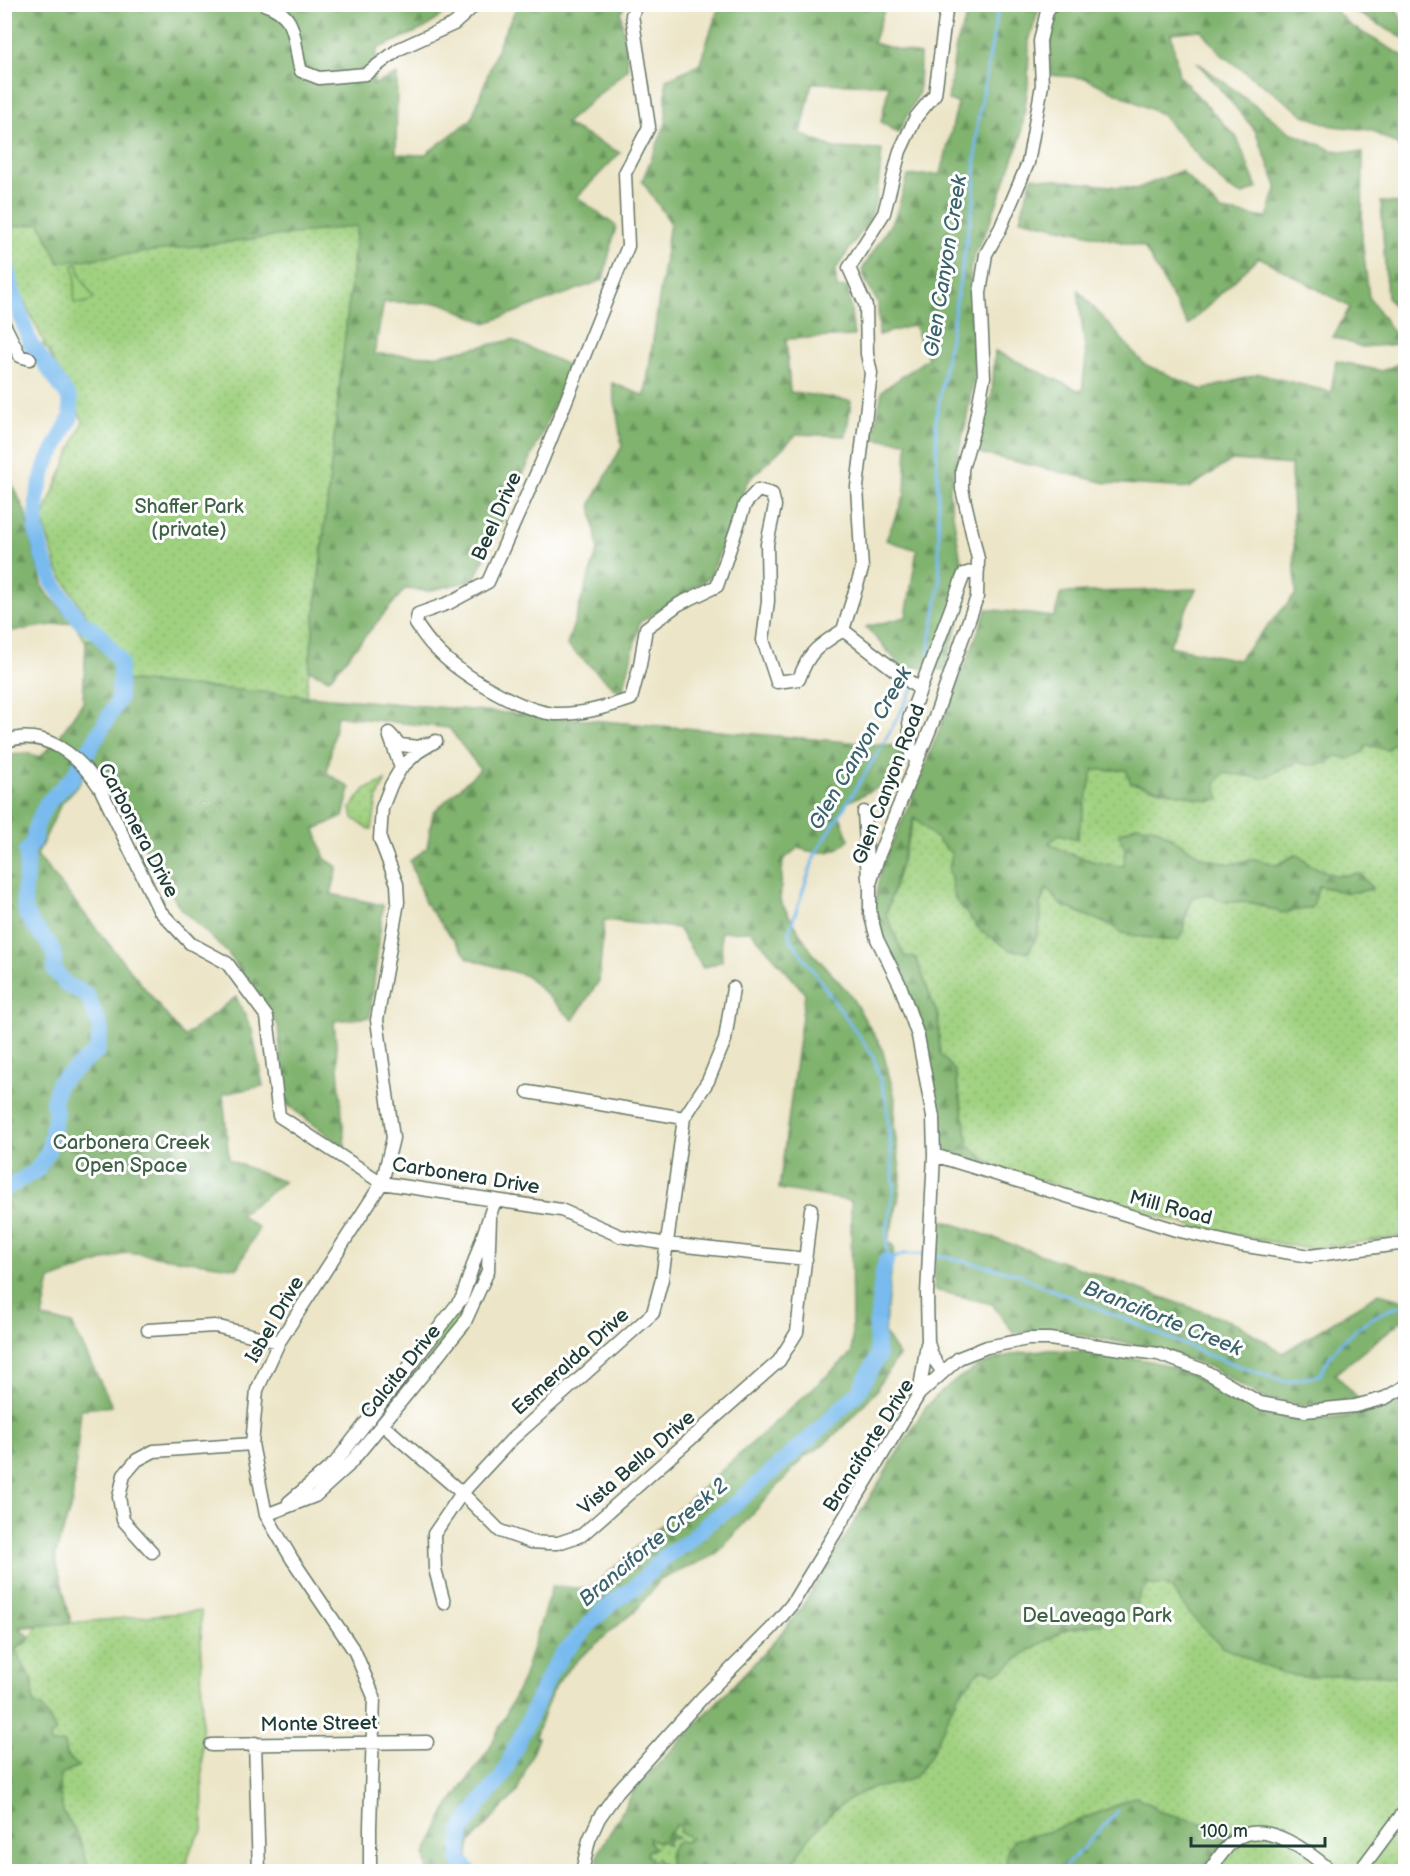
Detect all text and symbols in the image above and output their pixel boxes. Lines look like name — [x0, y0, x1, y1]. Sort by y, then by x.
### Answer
water label: Glen Canyon Creek — [919, 173, 972, 359]
street label: Beel Drive — [467, 468, 527, 564]
park label: Shaffer Park (private) — [134, 495, 244, 542]
water label: Glen Canyon Creek — [804, 662, 918, 834]
street label: Glen Canyon Road — [847, 701, 931, 868]
street label: Carbonera Drive — [93, 759, 184, 902]
park label: Carbonera Creek Open Space — [53, 1131, 210, 1178]
street label: Carbonera Drive — [390, 1152, 541, 1200]
street label: Mill Road — [1127, 1185, 1215, 1231]
street label: Isbel Drive — [240, 1272, 309, 1367]
water label: Branciforte Creek — [1080, 1275, 1246, 1362]
street label: Esmeralda Drive — [507, 1303, 634, 1421]
street label: Calcita Drive — [355, 1319, 446, 1424]
street label: Branciforte Drive — [818, 1374, 919, 1517]
street label: Vista Bella Drive — [573, 1405, 700, 1520]
water label: Branciforte Creek 2 — [574, 1473, 733, 1612]
park label: DeLaveaga Park — [1022, 1604, 1172, 1628]
street label: Monte Street — [260, 1711, 378, 1737]
scale bar — [1191, 1810, 1324, 1848]
text: 100 m — [1200, 1821, 1248, 1842]

